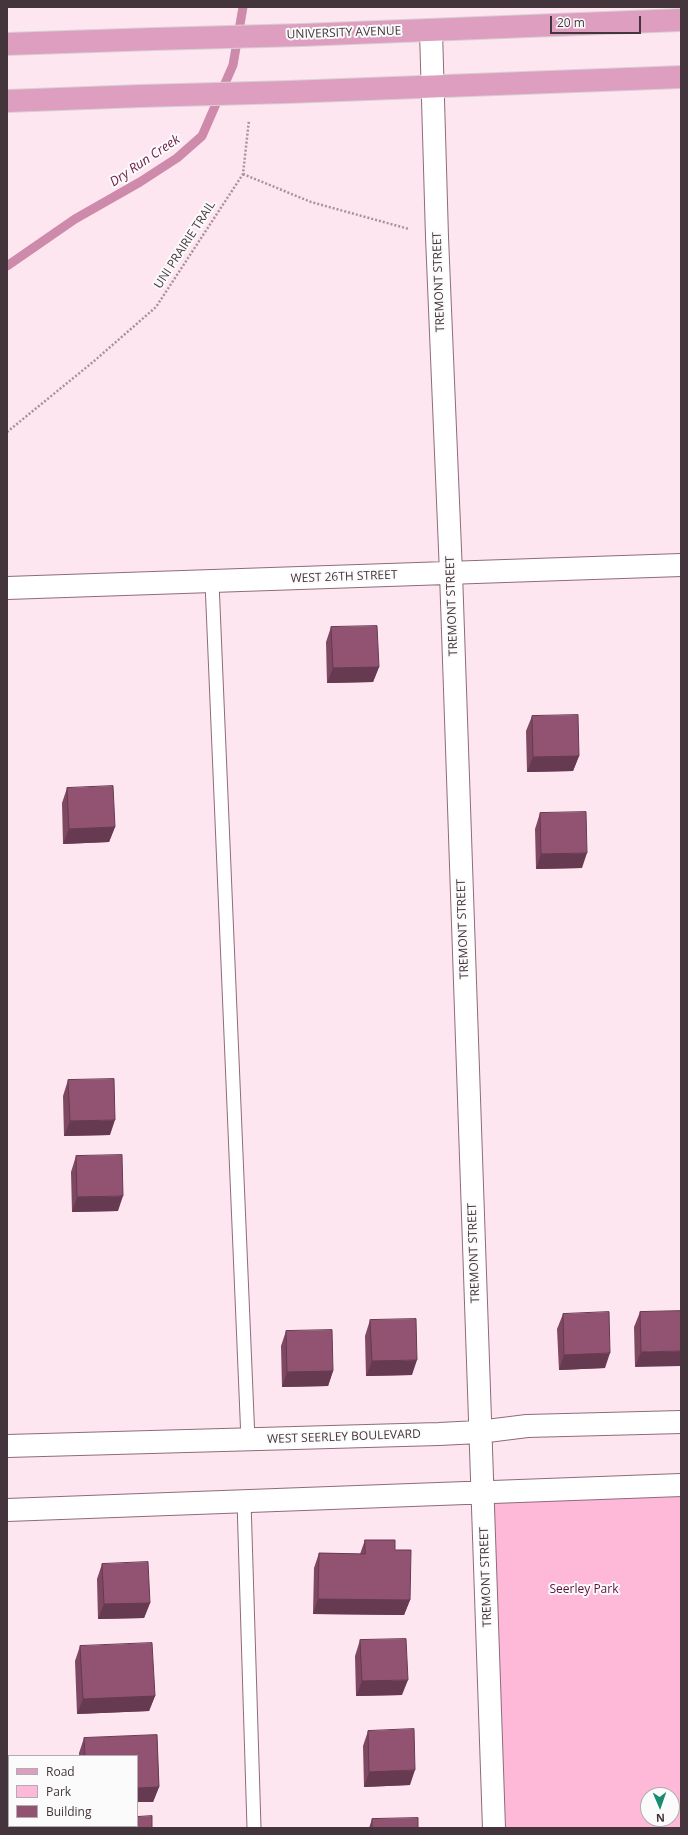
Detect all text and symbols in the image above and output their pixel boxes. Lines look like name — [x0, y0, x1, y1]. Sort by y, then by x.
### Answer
scale bar — [552, 8, 643, 34]
text: 20 m — [557, 14, 585, 31]
street label: UNIVERSITY AVENUE — [286, 24, 402, 42]
water label: Dry Run Creek — [107, 132, 183, 190]
street label: UNI PRAIRIE TRAIL — [151, 198, 219, 292]
street label: TREMONT STREET — [430, 232, 448, 332]
street label: TREMONT STREET — [443, 556, 461, 656]
street label: WEST 26TH STREET — [290, 568, 398, 586]
street label: TREMONT STREET — [454, 879, 472, 979]
street label: TREMONT STREET — [465, 1203, 483, 1303]
street label: WEST SEERLEY BOULEVARD — [267, 1427, 421, 1447]
street label: TREMONT STREET — [477, 1527, 495, 1627]
park label: Seerley Park — [550, 1583, 618, 1597]
legend — [8, 1755, 138, 1827]
text: Road — [46, 1763, 75, 1780]
text: Park — [46, 1783, 71, 1800]
north arrow — [640, 1787, 680, 1827]
text: Building — [46, 1803, 91, 1820]
text: N — [656, 1811, 665, 1826]

